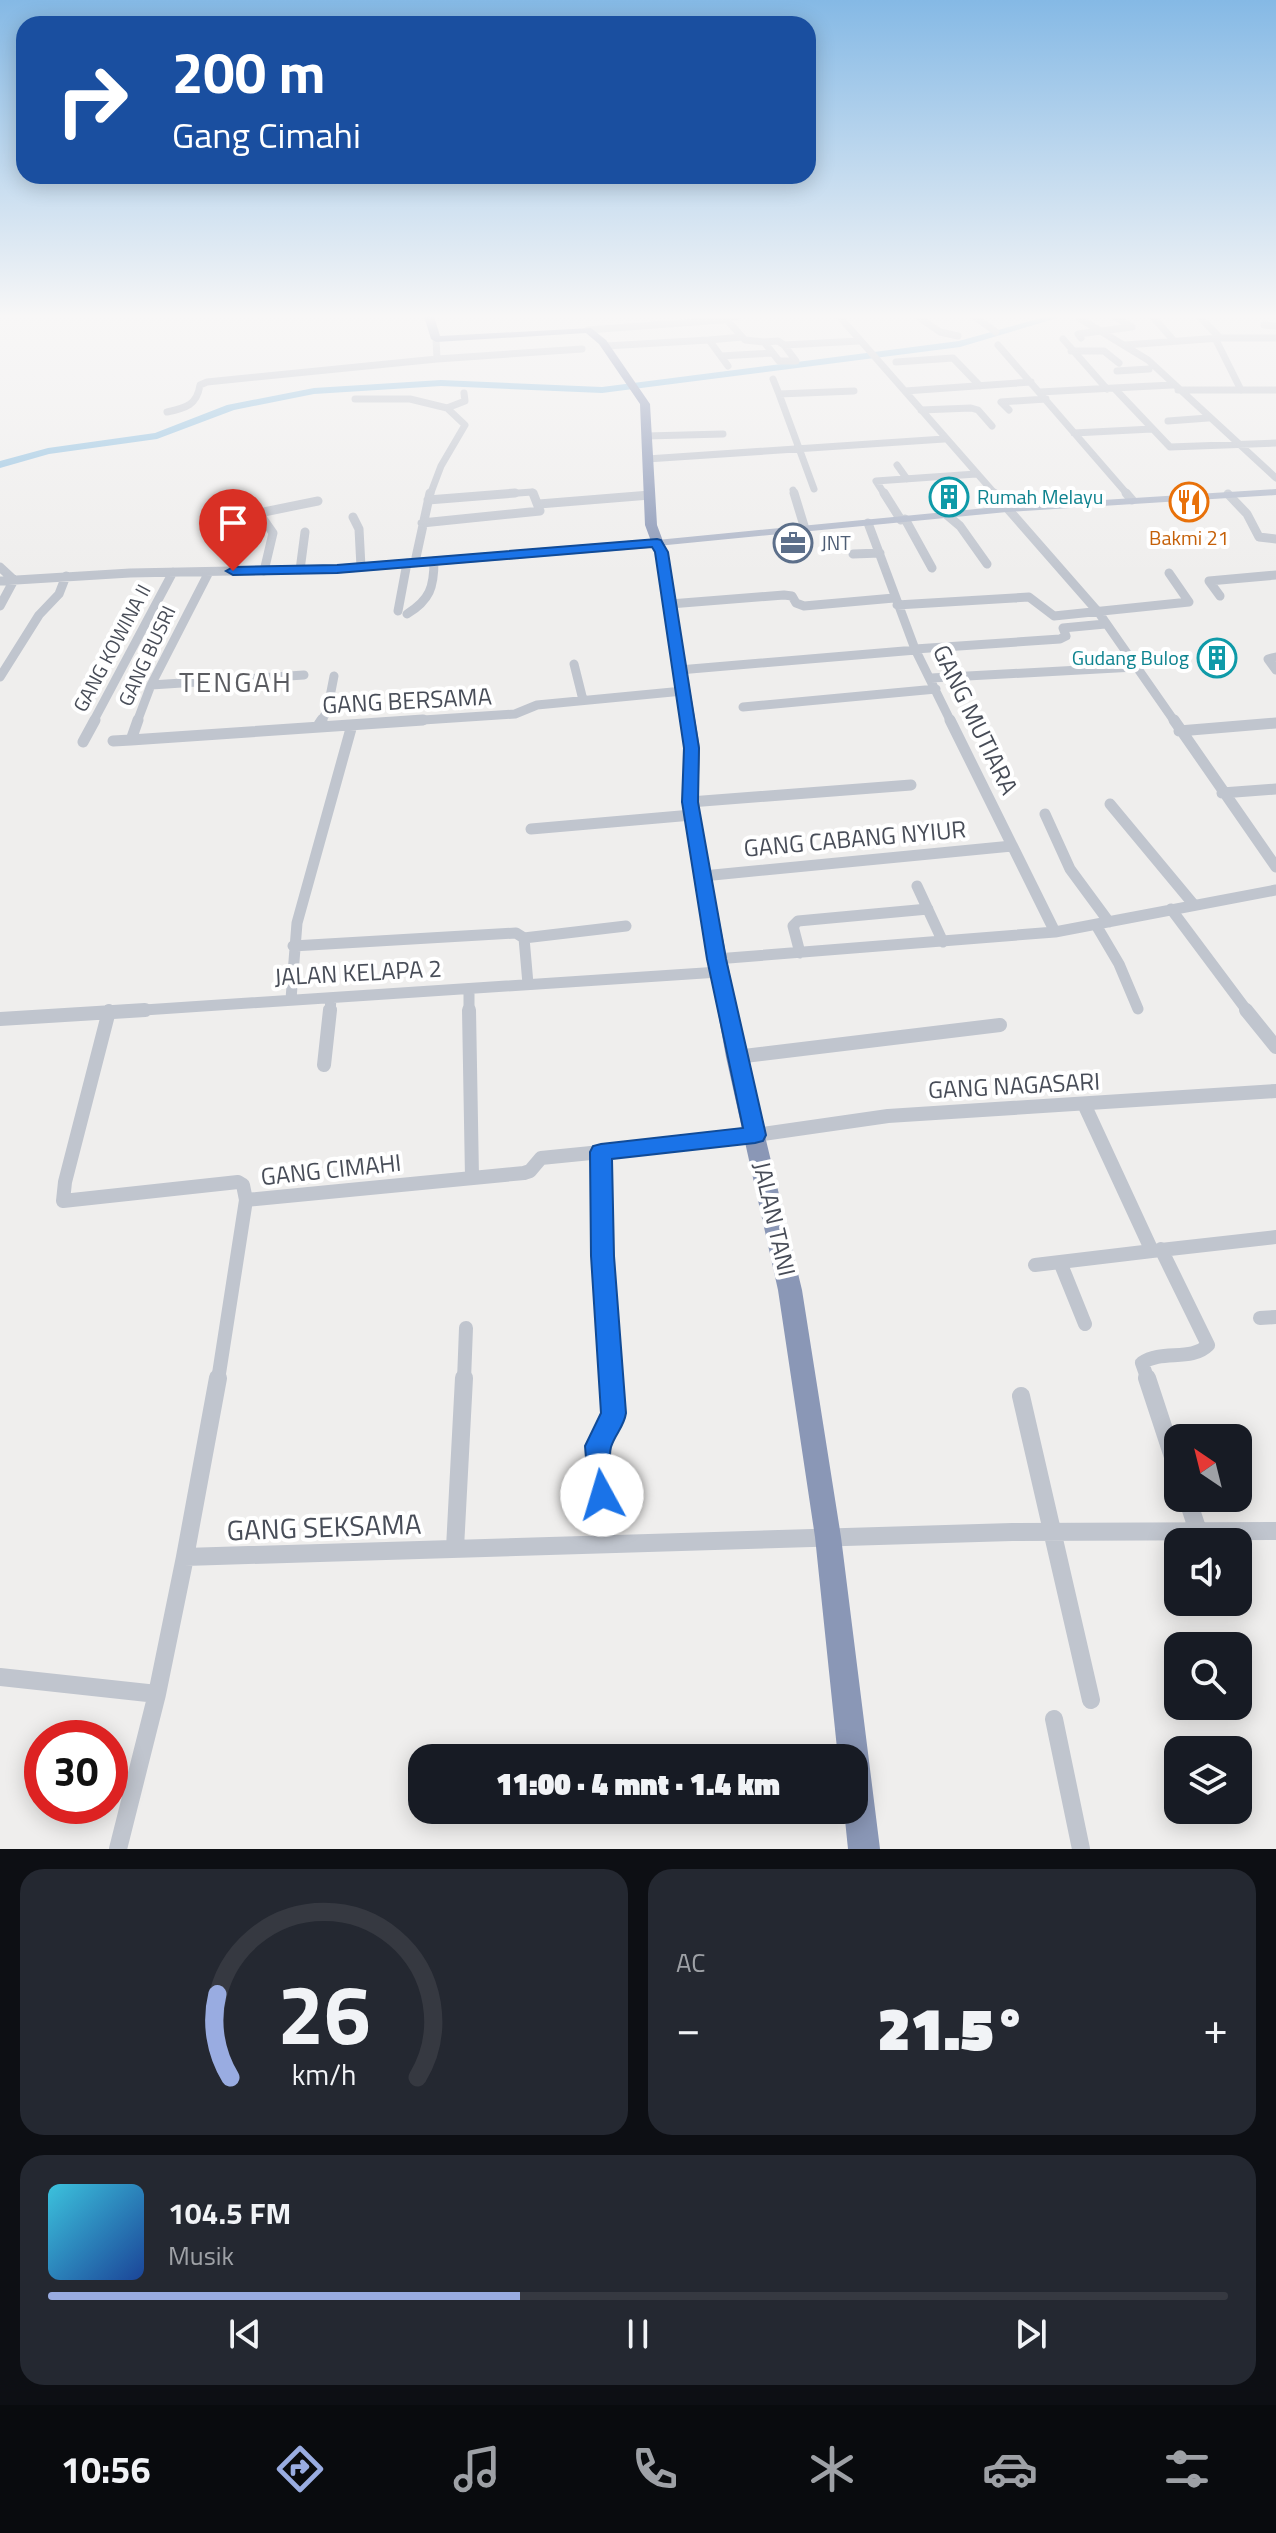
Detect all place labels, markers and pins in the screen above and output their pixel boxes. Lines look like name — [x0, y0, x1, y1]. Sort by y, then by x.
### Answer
building icon: Rumah Melayu — [928, 476, 970, 518]
place label: Rumah Melayu — [977, 481, 1103, 512]
restaurant icon: Bakmi 21 — [1168, 481, 1210, 523]
pin — [199, 489, 267, 571]
office icon: JNT — [772, 522, 814, 564]
place label: Bakmi 21 — [1149, 522, 1229, 553]
place label: JNT — [821, 527, 851, 558]
building icon: Gudang Bulog — [1196, 637, 1238, 679]
place label: Gudang Bulog — [1072, 642, 1189, 673]

